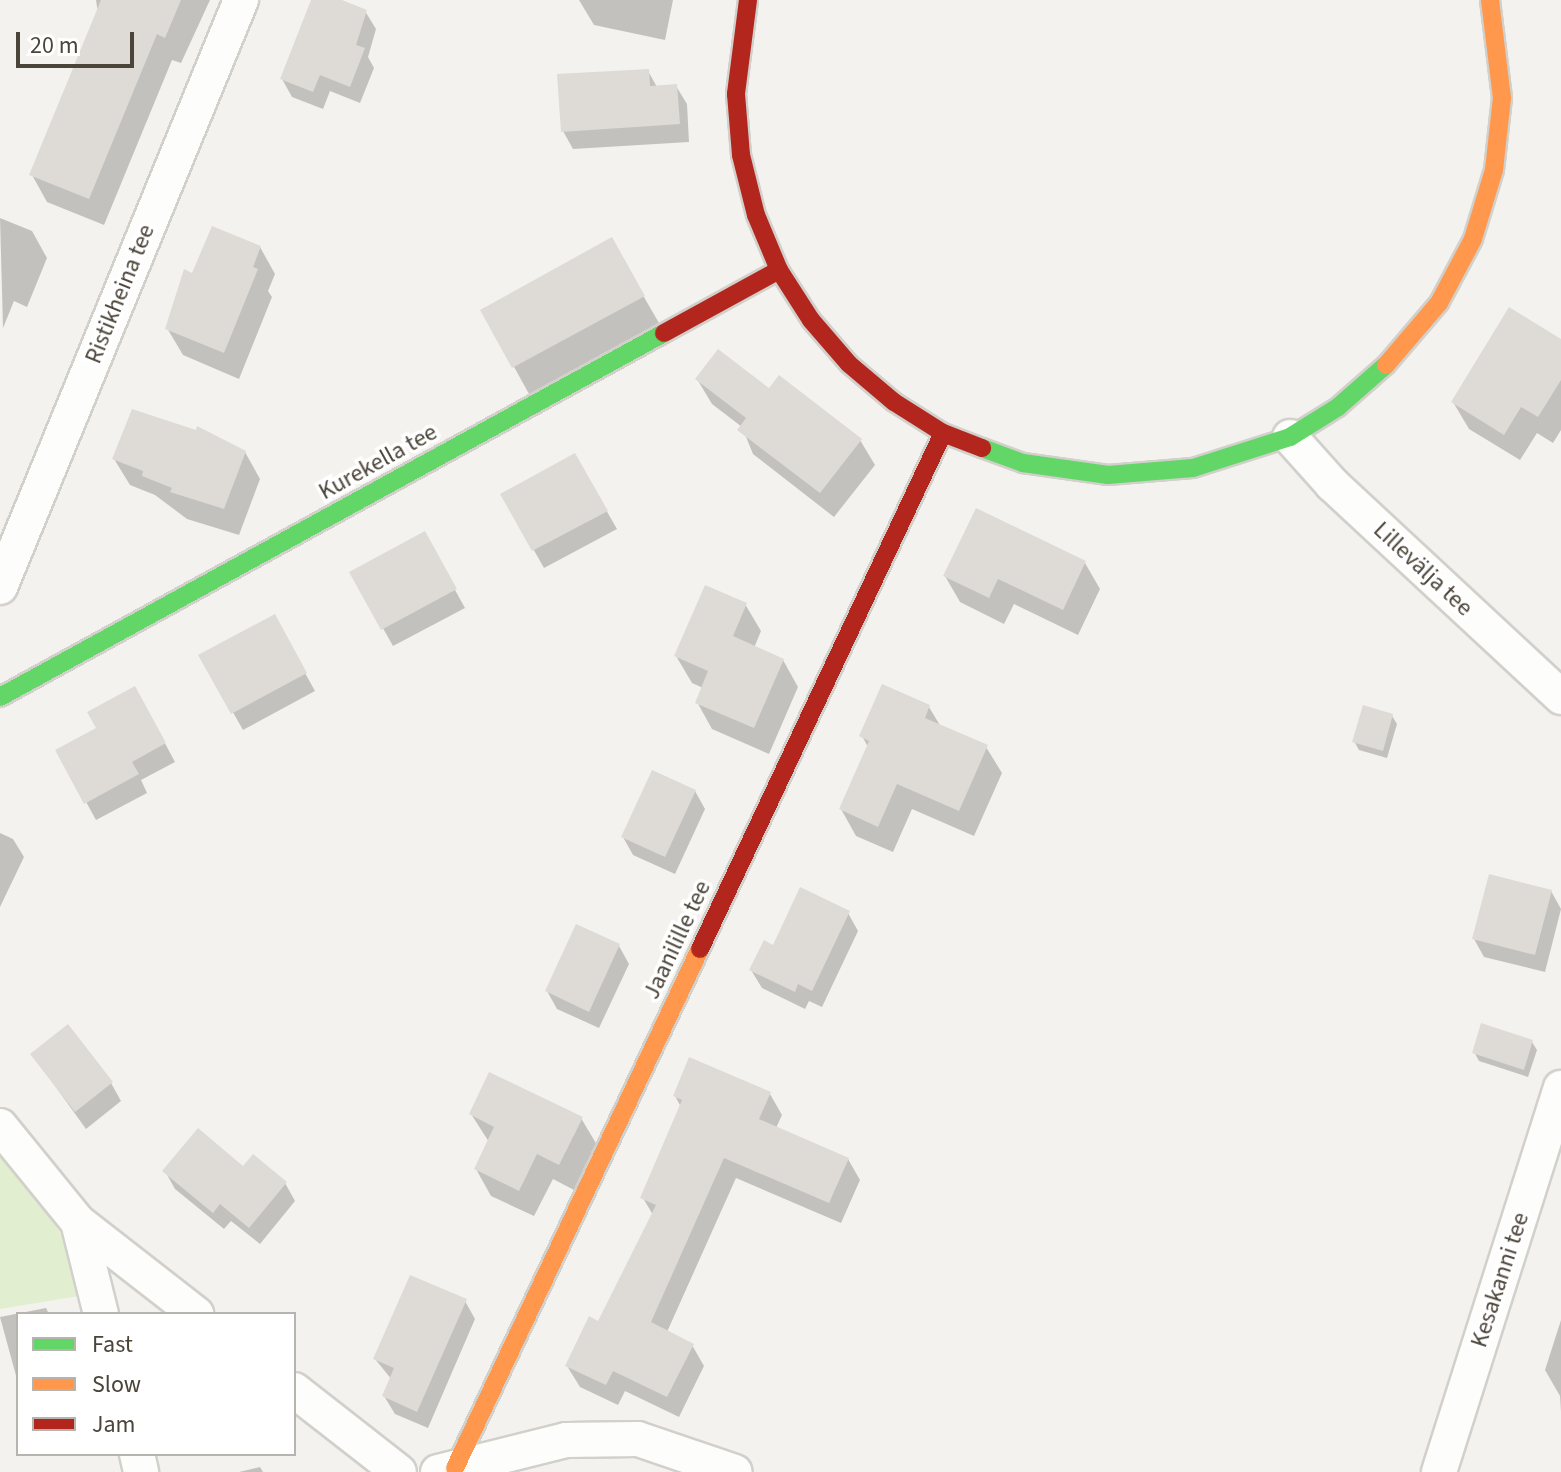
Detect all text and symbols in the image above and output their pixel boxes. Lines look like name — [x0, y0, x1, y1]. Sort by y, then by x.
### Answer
scale bar — [20, 16, 138, 66]
text: 20 m — [30, 28, 79, 63]
street label: Ristikheina tee — [79, 220, 161, 368]
street label: Kurekella tee — [314, 418, 442, 506]
street label: Lillevälja tee — [1367, 516, 1479, 622]
street label: Jaanilille tee — [637, 876, 717, 1004]
street label: Kesakanni tee — [1465, 1209, 1535, 1351]
legend — [16, 1312, 296, 1456]
text: Fast — [92, 1327, 133, 1362]
text: Slow — [92, 1367, 141, 1402]
text: Jam — [92, 1407, 136, 1442]

